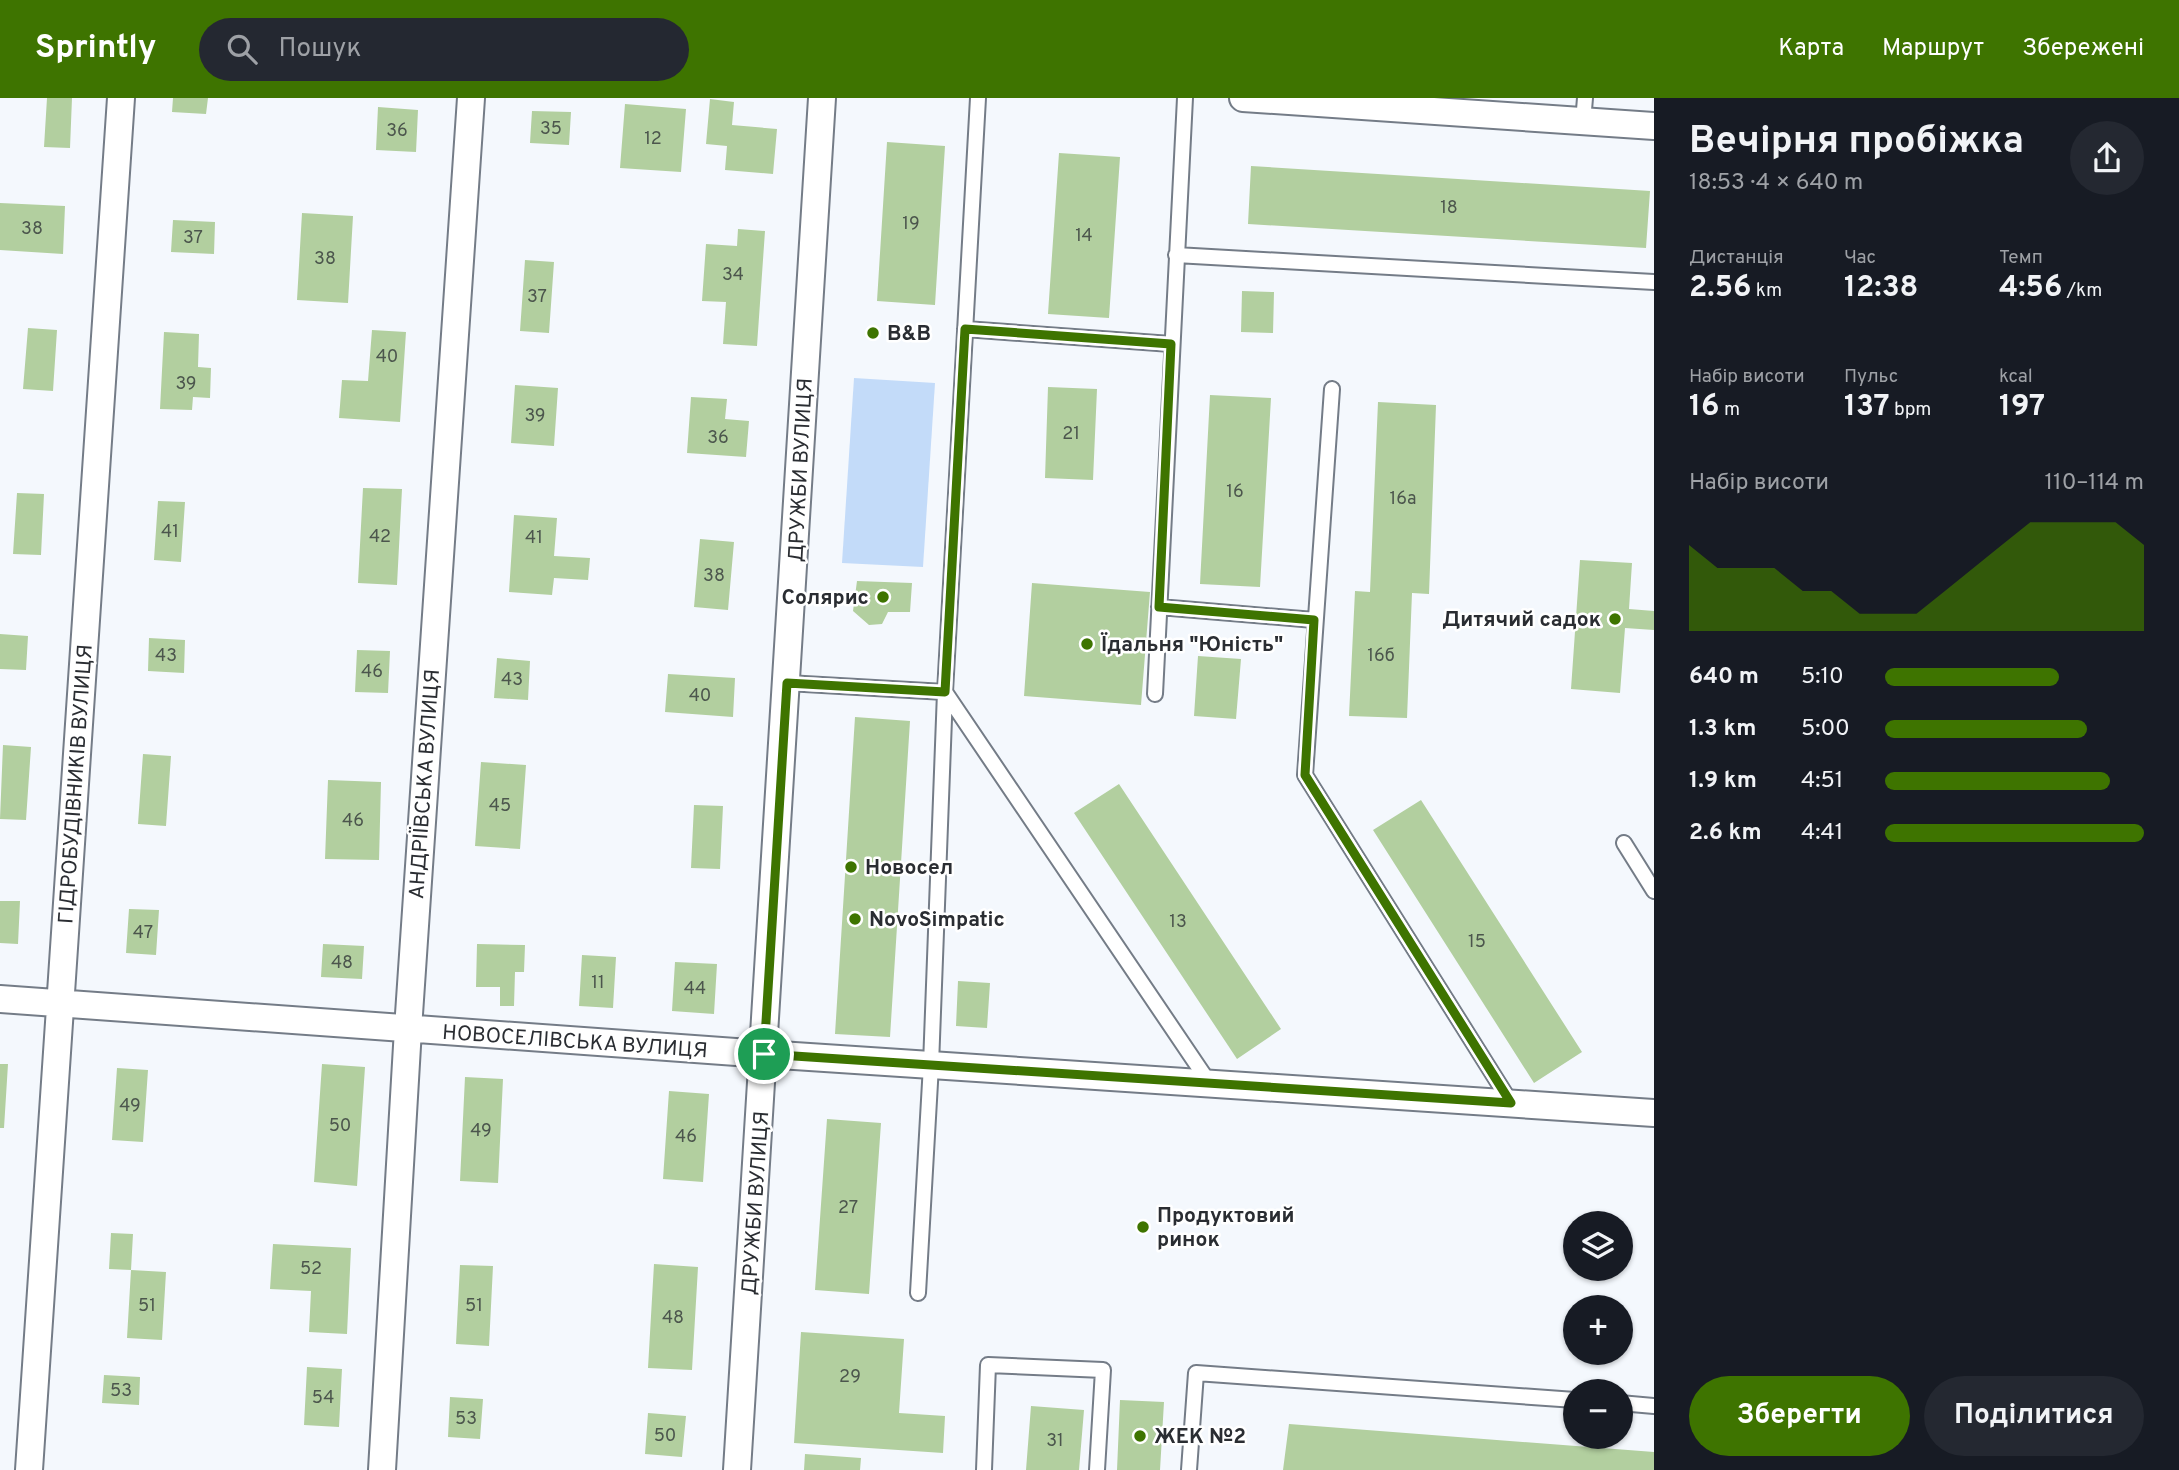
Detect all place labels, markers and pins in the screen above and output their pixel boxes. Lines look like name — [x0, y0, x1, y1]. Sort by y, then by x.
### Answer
place label: В&В — [887, 321, 931, 348]
marker: В&В — [865, 325, 881, 341]
place label: Солярис — [782, 585, 869, 612]
marker: Солярис — [875, 589, 891, 605]
place label: Дитячий садок — [1442, 607, 1601, 634]
marker: Дитячий садок — [1607, 611, 1623, 627]
place label: Їдальня "Юність" — [1100, 632, 1283, 659]
marker: Їдальня "Юність" — [1079, 636, 1095, 652]
place label: Новосел — [865, 855, 953, 882]
marker: Новосел — [843, 859, 859, 875]
place label: NovoSimpatic — [869, 907, 1005, 934]
marker: NovoSimpatic — [847, 911, 863, 927]
pin — [734, 1024, 794, 1084]
place label: Продуктовий ринок — [1157, 1203, 1295, 1254]
marker: Продуктовий ринок — [1135, 1219, 1151, 1235]
place label: ЖЕК №2 — [1154, 1424, 1246, 1451]
marker: ЖЕК №2 — [1132, 1428, 1148, 1444]

